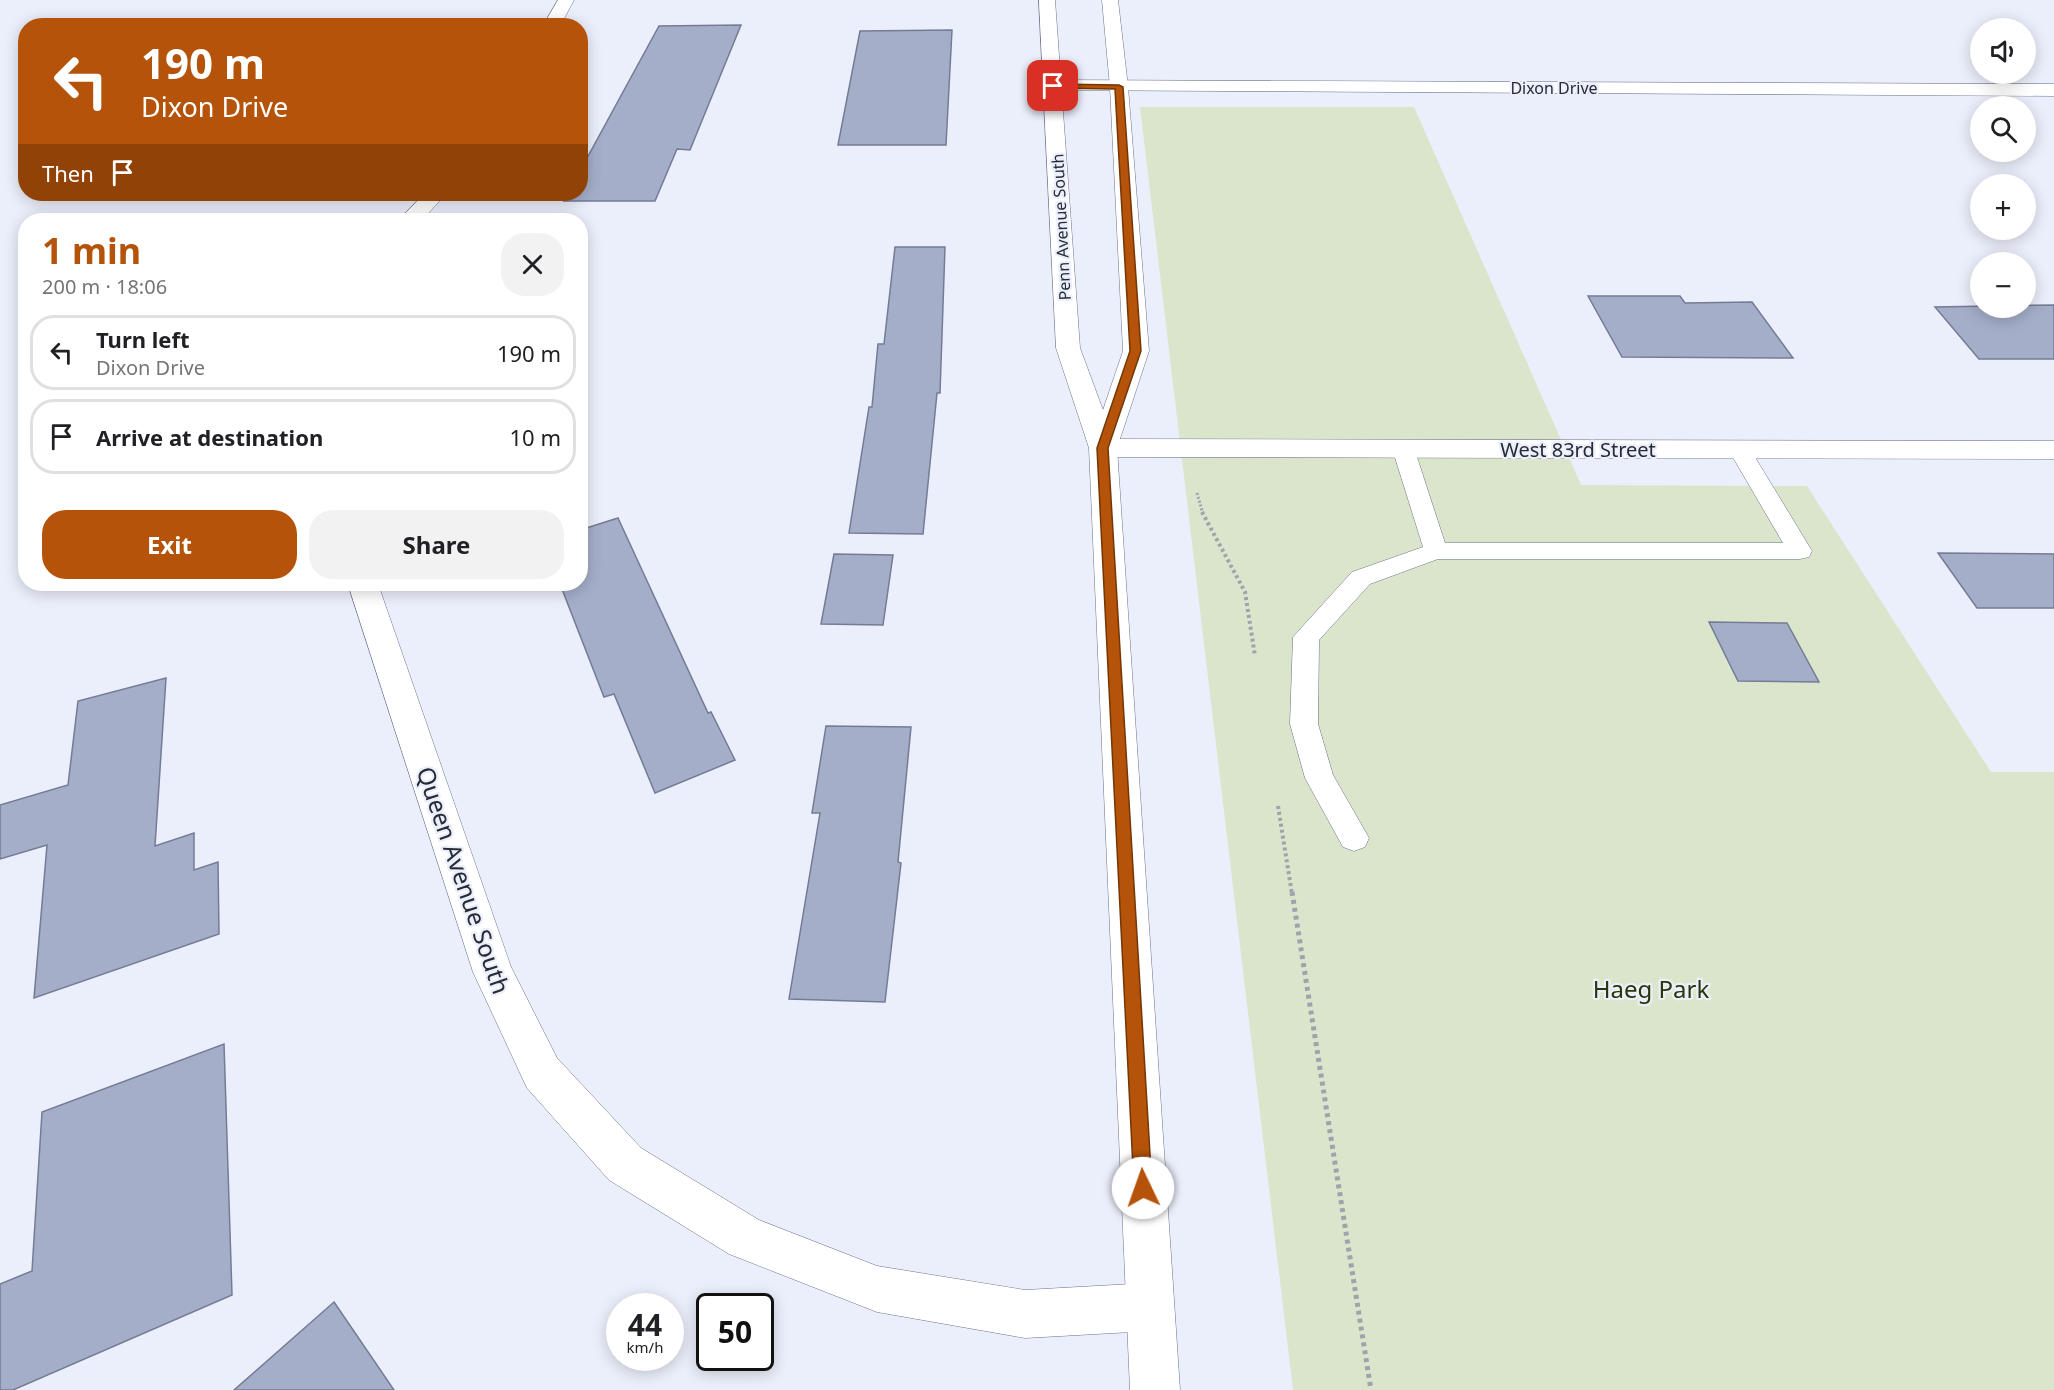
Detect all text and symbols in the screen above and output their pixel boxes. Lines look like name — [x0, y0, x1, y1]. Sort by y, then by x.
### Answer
map controls — [1970, 18, 2036, 318]
button: sound — [1970, 18, 2036, 84]
text: 190 m — [141, 34, 265, 91]
icon: left — [42, 42, 120, 120]
pin — [1027, 60, 1078, 111]
icon: arrive — [1036, 69, 1069, 102]
street label: Dixon Drive — [1510, 77, 1598, 99]
text: Dixon Drive — [141, 88, 288, 125]
button: search — [1970, 96, 2036, 162]
street label: Penn Avenue South — [1046, 153, 1076, 301]
icon: arrive — [106, 156, 139, 189]
text: Then — [42, 158, 94, 188]
button: + — [1970, 174, 2036, 240]
text: 1 min — [42, 226, 141, 275]
button: close — [501, 233, 564, 296]
button: − — [1970, 252, 2036, 318]
text: 200 m · 18:06 — [42, 273, 167, 300]
text: Turn left — [96, 324, 190, 354]
icon: left — [45, 336, 78, 369]
text: 190 m — [497, 338, 561, 368]
text: Dixon Drive — [96, 354, 205, 381]
icon: arrive — [45, 420, 78, 453]
text: Arrive at destination — [96, 422, 323, 452]
text: 10 m — [510, 422, 561, 452]
street label: West 83rd Street — [1500, 436, 1656, 463]
button: Exit — [42, 510, 297, 579]
button: Share — [309, 510, 564, 579]
street label: Queen Avenue South — [410, 762, 518, 998]
park label: Haeg Park — [1593, 972, 1709, 1005]
position arrow — [1111, 1156, 1175, 1220]
speed limit sign: 50 — [696, 1293, 774, 1371]
text: 44 — [628, 1304, 662, 1345]
text: km/h — [627, 1337, 663, 1357]

